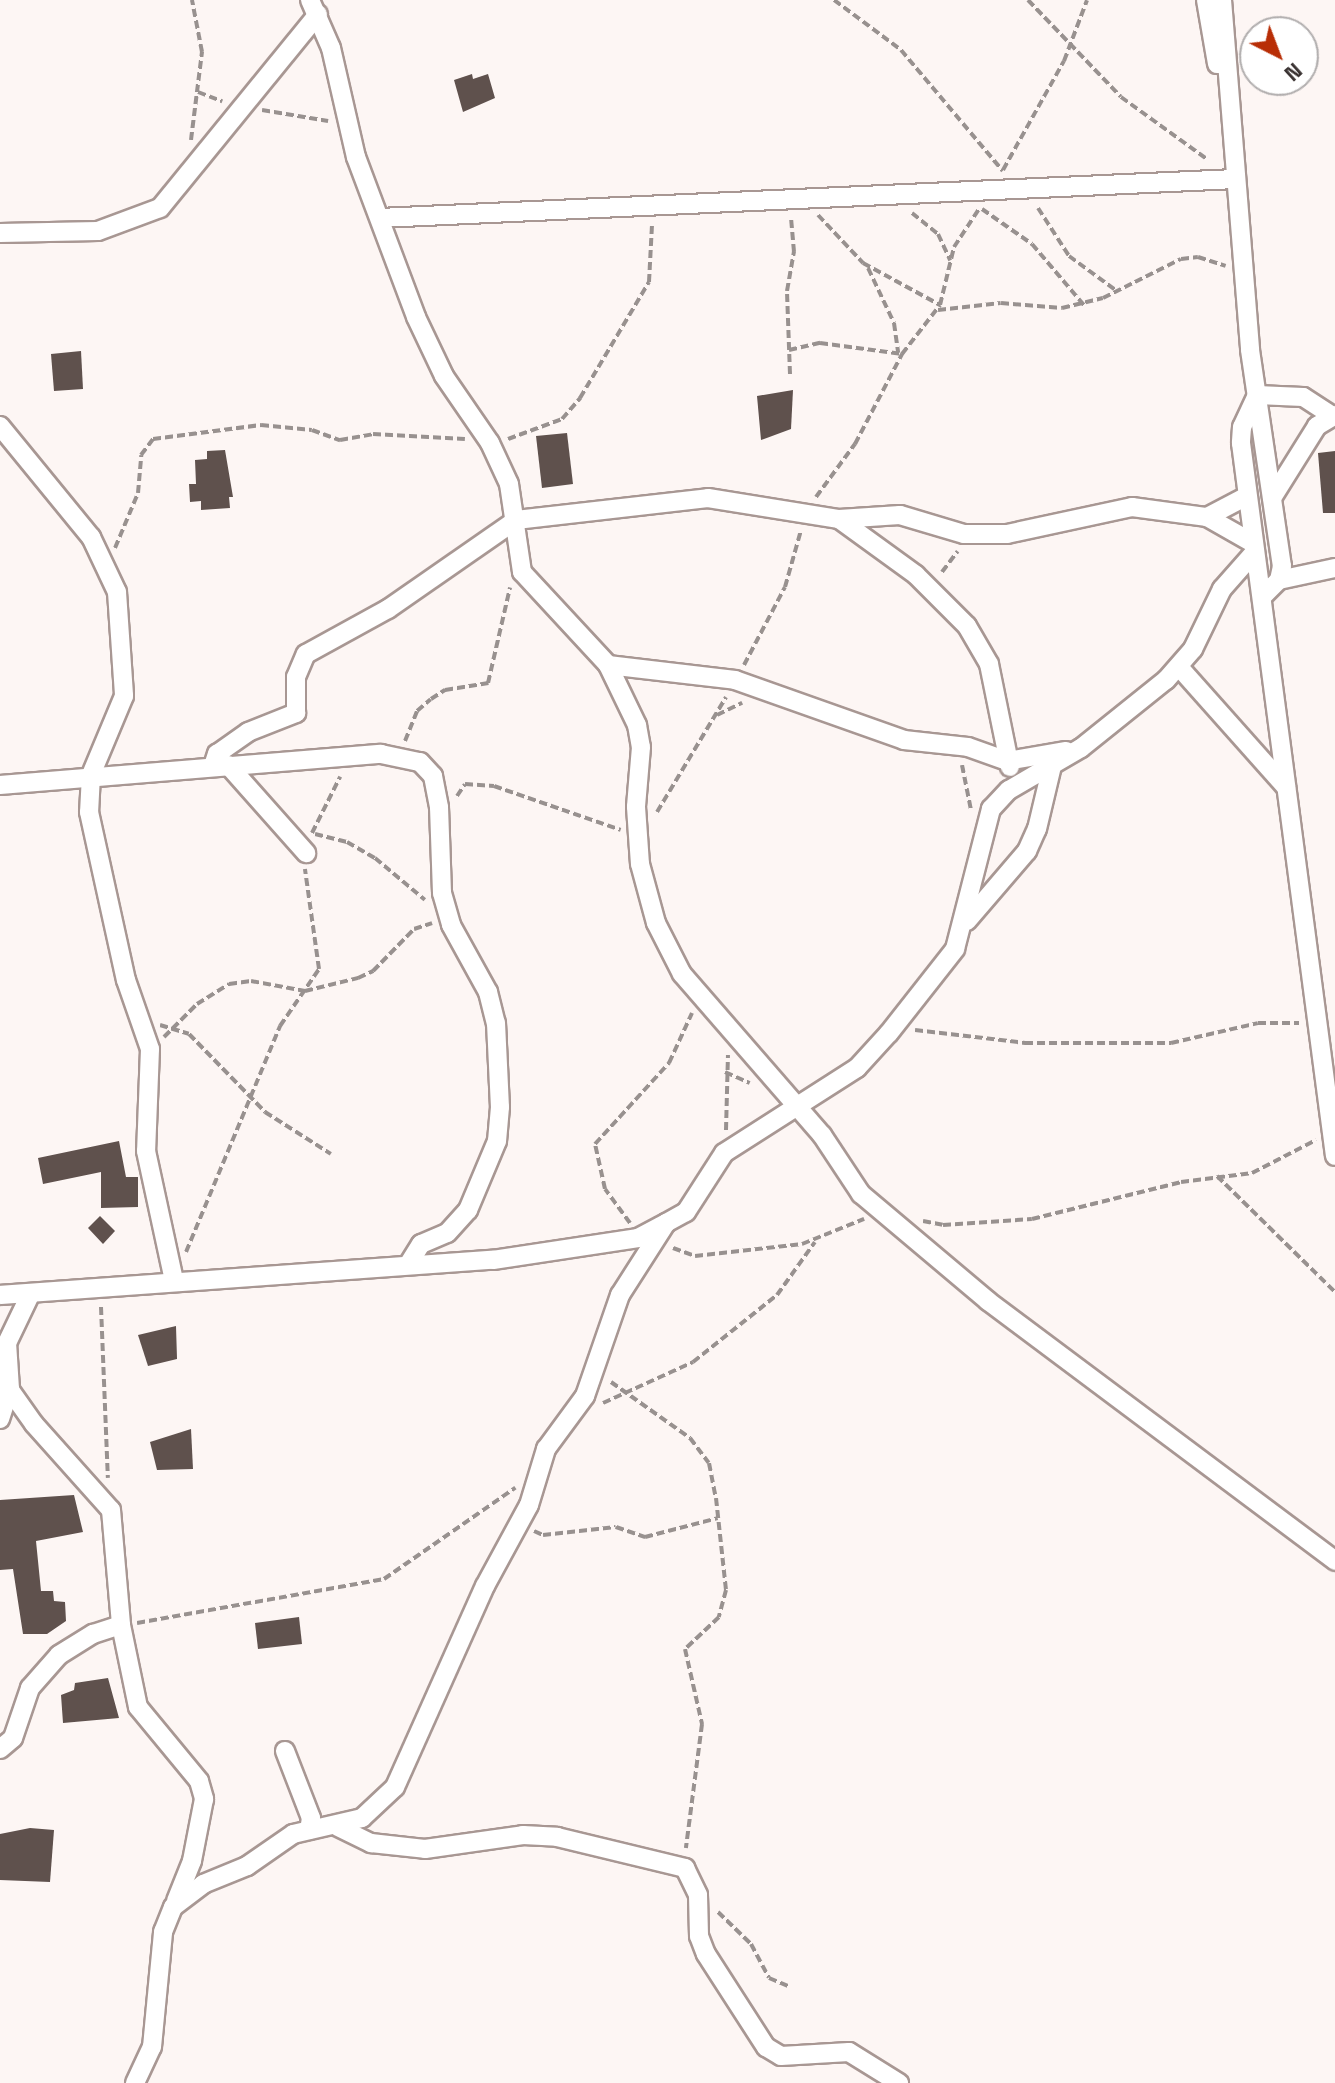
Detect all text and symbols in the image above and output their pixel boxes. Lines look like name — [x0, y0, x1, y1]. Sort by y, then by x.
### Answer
north arrow — [1239, 16, 1319, 96]
text: N — [1279, 57, 1309, 88]

